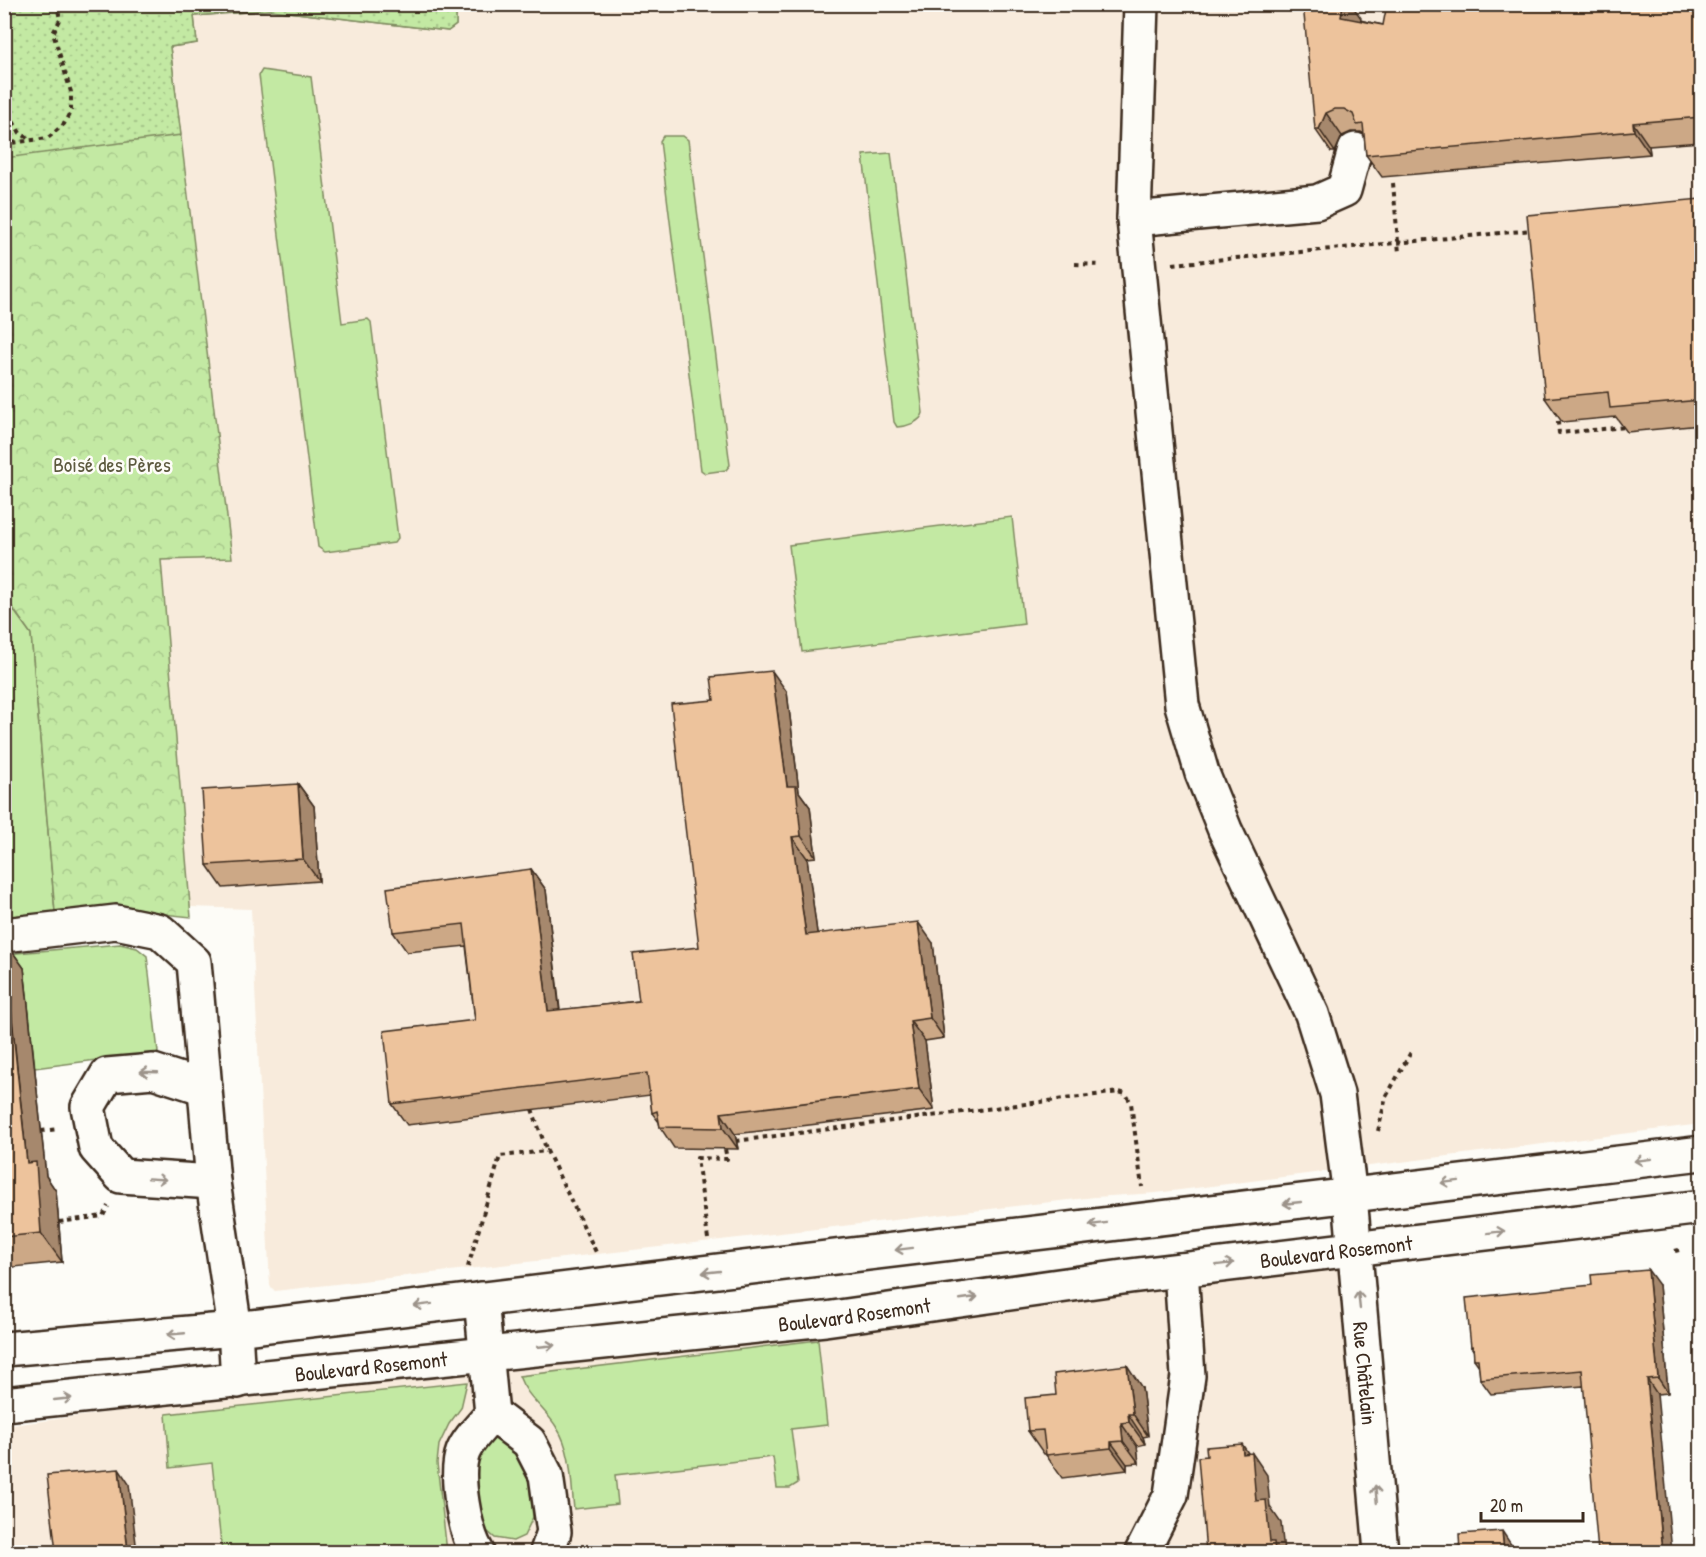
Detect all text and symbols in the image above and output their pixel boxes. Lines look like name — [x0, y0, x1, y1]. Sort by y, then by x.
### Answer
park label: Boisé des Pères — [53, 450, 171, 479]
one-way arrow — [140, 1067, 159, 1078]
one-way arrow — [1634, 1155, 1654, 1166]
one-way arrow — [146, 1173, 166, 1184]
one-way arrow — [1440, 1177, 1460, 1188]
one-way arrow — [1282, 1197, 1302, 1208]
one-way arrow — [1088, 1219, 1108, 1230]
one-way arrow — [1485, 1226, 1505, 1237]
street label: Boulevard Rosemont — [1258, 1227, 1415, 1275]
one-way arrow — [895, 1244, 915, 1255]
one-way arrow — [1215, 1259, 1235, 1270]
one-way arrow — [701, 1267, 721, 1278]
street label: Boulevard Rosemont — [777, 1290, 933, 1338]
one-way arrow — [1353, 1291, 1364, 1310]
one-way arrow — [959, 1293, 979, 1304]
one-way arrow — [414, 1300, 434, 1311]
street label: Rue Châtelain — [1347, 1321, 1384, 1426]
one-way arrow — [167, 1329, 187, 1340]
one-way arrow — [536, 1340, 556, 1351]
street label: Boulevard Rosemont — [293, 1344, 449, 1388]
one-way arrow — [52, 1393, 72, 1404]
one-way arrow — [1370, 1485, 1381, 1505]
scale bar — [1481, 1485, 1583, 1523]
text: 20 m — [1490, 1493, 1523, 1518]

